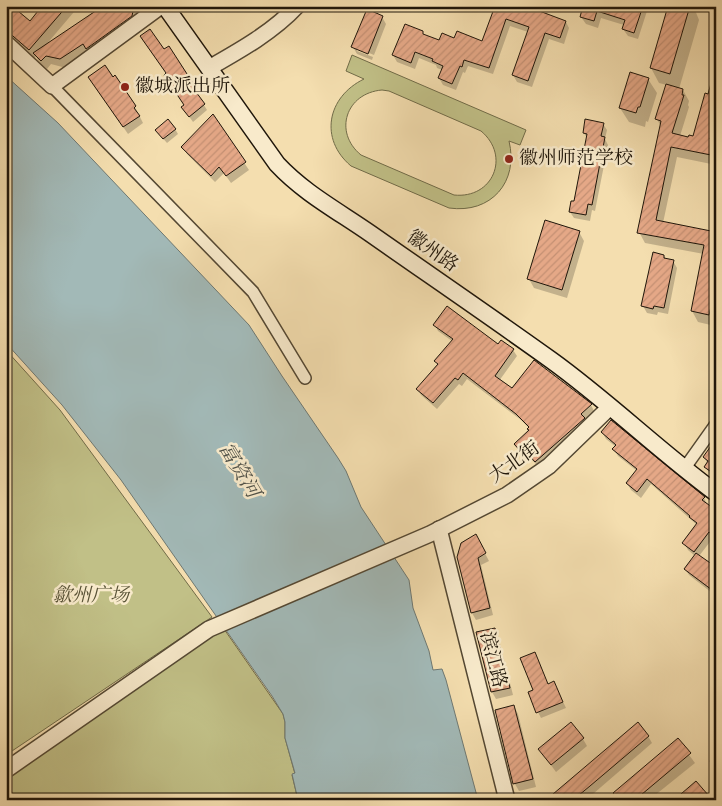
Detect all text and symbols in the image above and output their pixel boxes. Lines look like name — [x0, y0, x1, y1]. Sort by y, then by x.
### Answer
place label: 徽城派出所 — [135, 74, 230, 101]
marker: 徽城派出所 — [119, 81, 131, 93]
place label: 徽州师范学校 — [519, 146, 633, 173]
marker: 徽州师范学校 — [503, 153, 515, 165]
street label: 徽州路 — [401, 225, 463, 279]
street label: 大北街 — [484, 436, 546, 490]
water label: 富资河 — [210, 438, 267, 507]
park label: 歙州广场 — [53, 583, 131, 610]
street label: 滨江路 — [472, 629, 512, 691]

